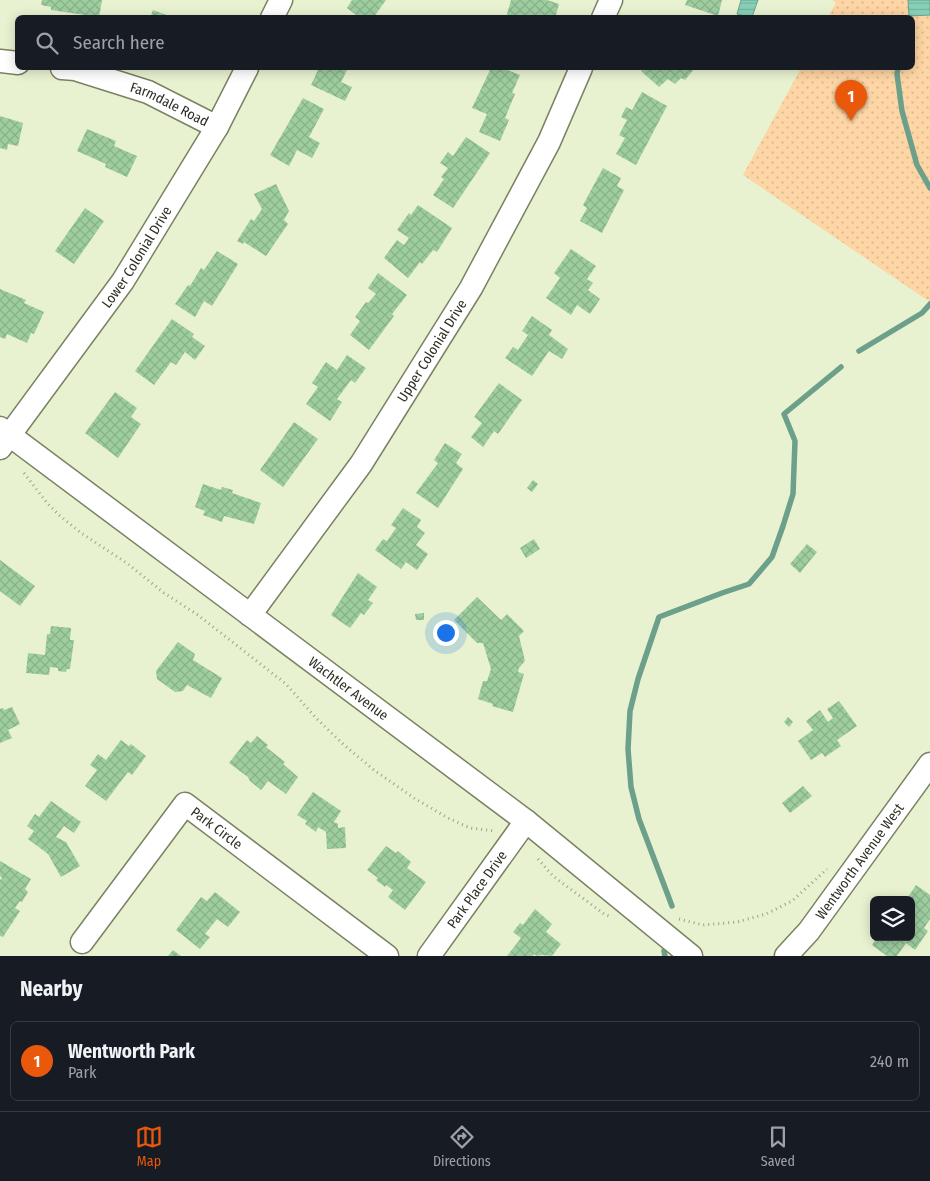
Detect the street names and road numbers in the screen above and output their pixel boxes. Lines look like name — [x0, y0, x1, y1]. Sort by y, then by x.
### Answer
street label: Farmdale Road — [128, 79, 211, 130]
street label: Lower Colonial Drive — [98, 203, 176, 311]
street label: Upper Colonial Drive — [394, 296, 471, 405]
street label: Wachtler Avenue — [305, 653, 392, 724]
street label: Wentworth Avenue West — [812, 800, 908, 923]
street label: Park Circle — [187, 804, 246, 853]
street label: Park Place Drive — [444, 848, 511, 932]

